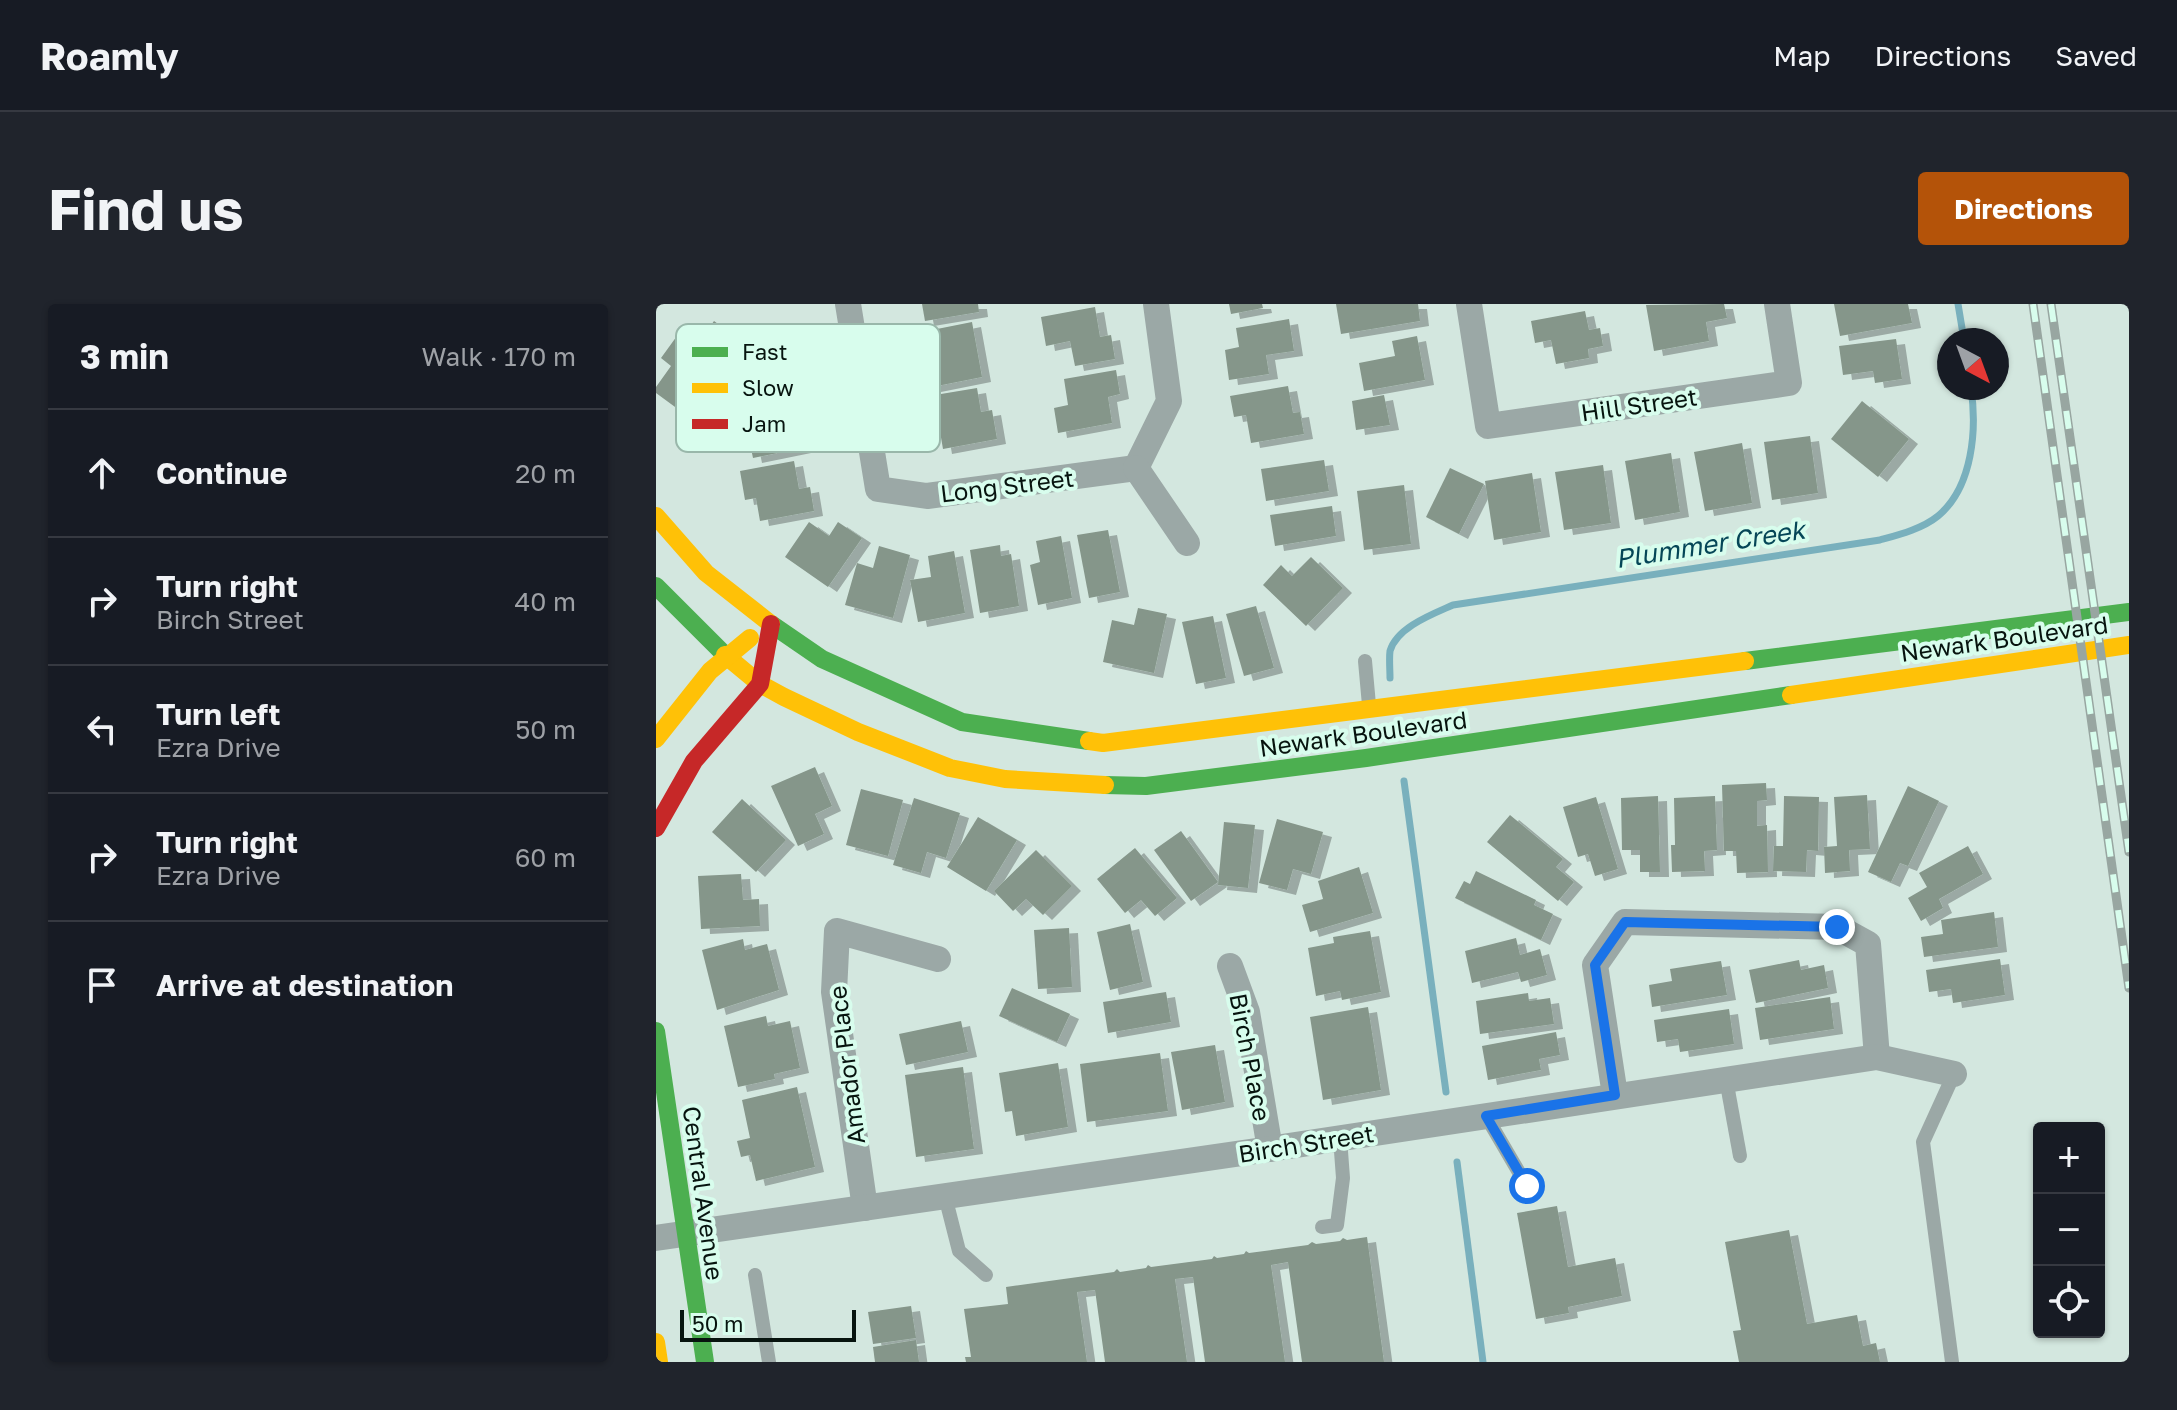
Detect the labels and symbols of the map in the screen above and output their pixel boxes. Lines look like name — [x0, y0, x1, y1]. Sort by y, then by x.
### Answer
legend — [676, 324, 940, 452]
north arrow — [1937, 328, 2009, 400]
text: Fast — [742, 338, 788, 365]
text: Slow — [742, 374, 794, 401]
street label: Hill Street — [1579, 381, 1699, 427]
text: Jam — [742, 410, 786, 437]
street label: Long Street — [939, 462, 1075, 508]
water label: Plummer Creek — [1613, 513, 1809, 574]
street label: Newark Boulevard — [1898, 609, 2110, 667]
street label: Newark Boulevard — [1257, 704, 1469, 762]
route end — [1819, 909, 1855, 945]
street label: Amador Place — [822, 984, 870, 1146]
street label: Birch Place — [1224, 991, 1278, 1123]
street label: Central Avenue — [677, 1104, 731, 1282]
street label: Birch Street — [1236, 1118, 1376, 1168]
route start — [1509, 1168, 1545, 1204]
scale bar — [680, 1306, 856, 1342]

